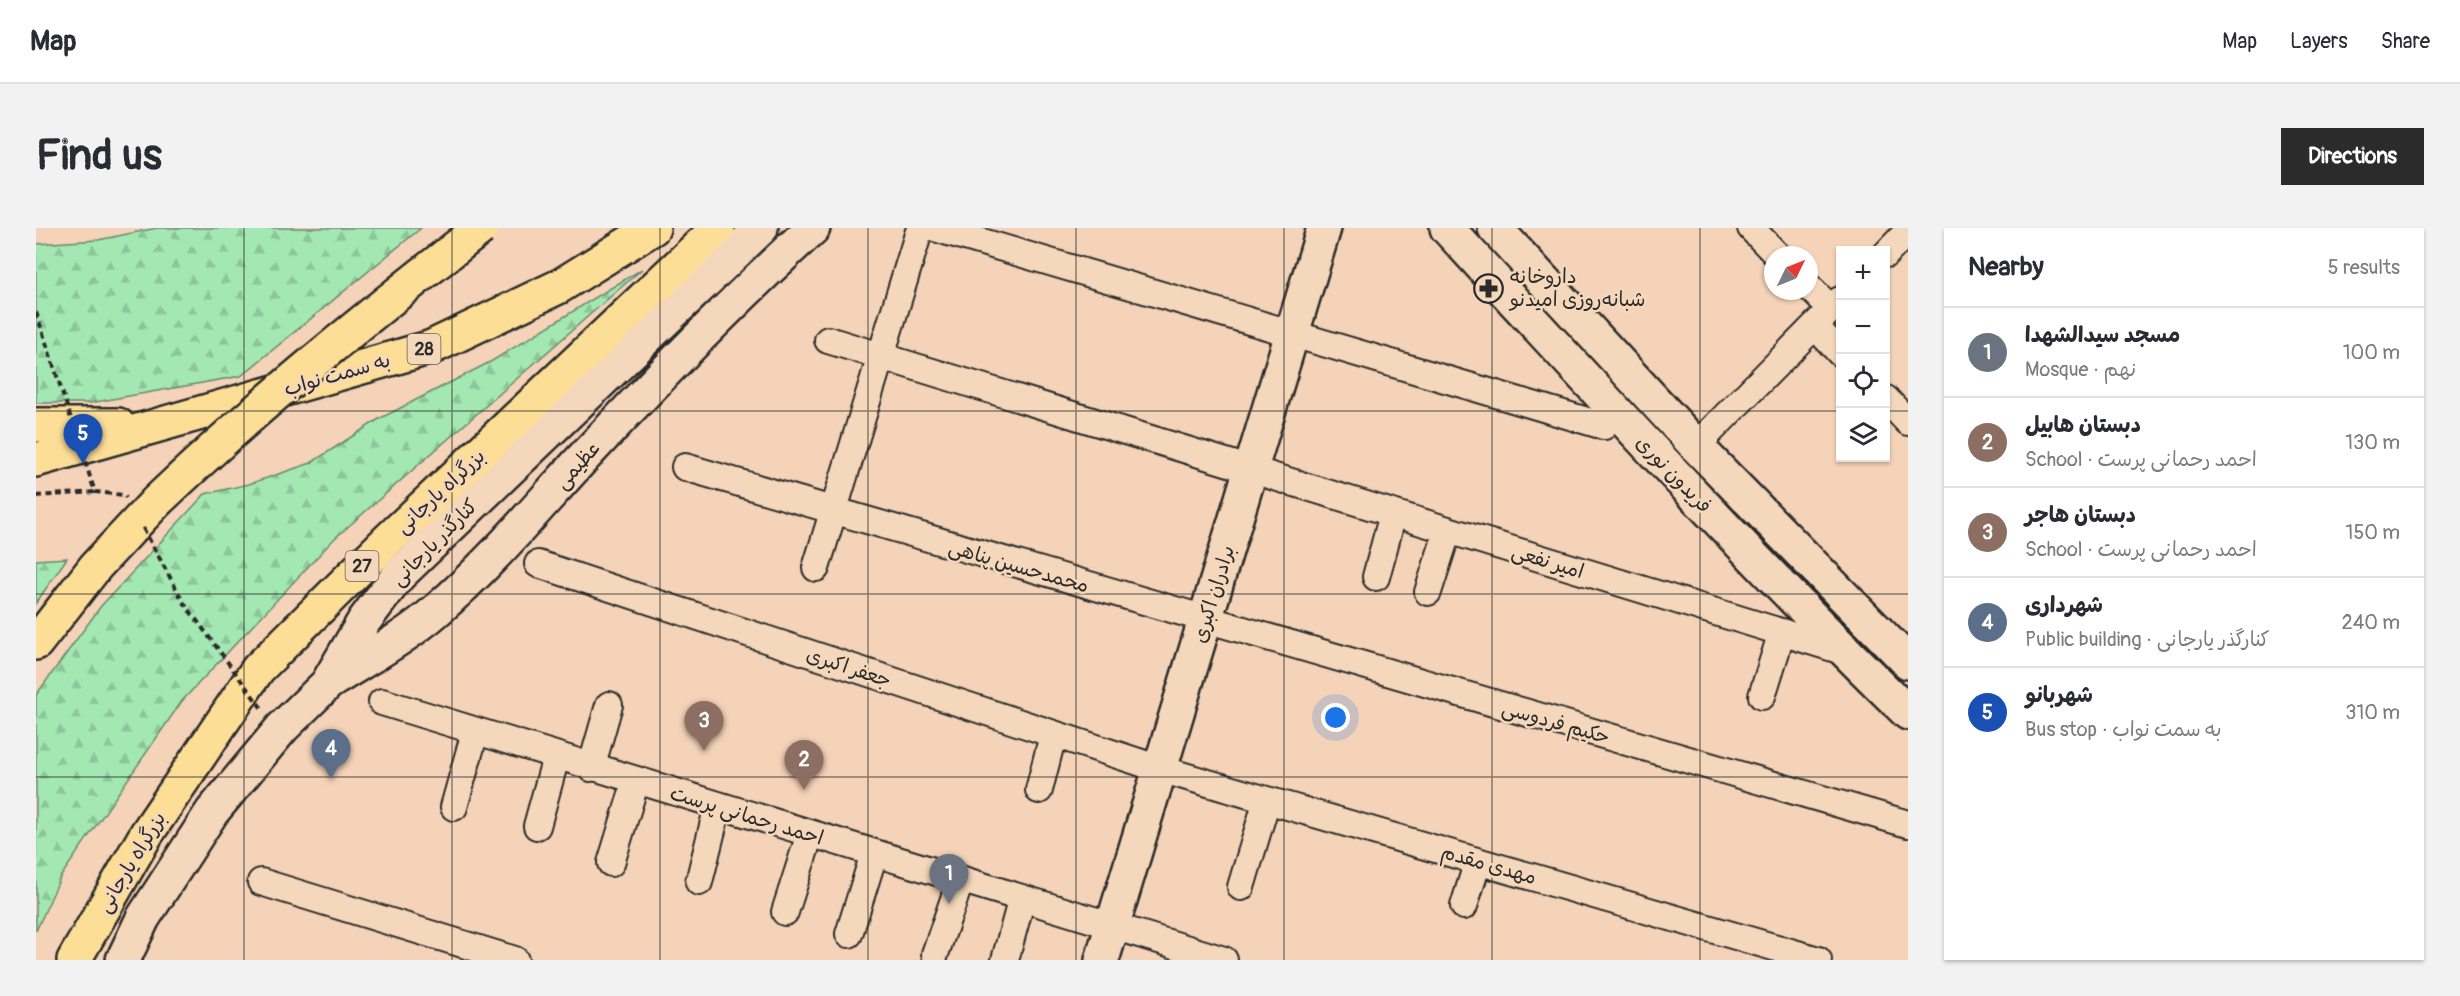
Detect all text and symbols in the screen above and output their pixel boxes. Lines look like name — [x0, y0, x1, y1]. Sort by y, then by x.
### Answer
text: Map — [30, 24, 76, 59]
text: Map — [2222, 28, 2257, 55]
text: Layers — [2290, 28, 2348, 55]
text: Share — [2381, 28, 2430, 55]
button: Directions — [2281, 128, 2424, 185]
text: Find us — [36, 130, 162, 182]
north arrow — [1764, 246, 1818, 300]
map controls — [1836, 246, 1890, 462]
button: + — [1836, 246, 1890, 300]
text: Nearby — [1968, 251, 2044, 283]
text: 5 results — [2328, 255, 2400, 280]
place label: داروخانه شبانه‌روزی امیدنو — [1508, 264, 1645, 312]
pharmacy icon: داروخانه شبانه‌روزی امیدنو — [1473, 272, 1505, 304]
button: − — [1836, 300, 1890, 354]
text: مسجد سیدالشهدا — [2025, 321, 2180, 349]
road number: 28 — [408, 334, 440, 364]
text: 1 — [1984, 340, 1991, 365]
text: 100 m — [2343, 340, 2400, 365]
street label: به سمت نواب — [281, 347, 393, 402]
button: locate — [1836, 354, 1890, 408]
text: Mosque · نهم — [2025, 357, 2136, 382]
button: layers — [1836, 408, 1890, 462]
text: دبستان هابیل — [2025, 411, 2141, 439]
pin: 5 — [64, 414, 102, 464]
street label: فریدون نوری — [1630, 430, 1717, 518]
text: 2 — [1982, 430, 1993, 455]
text: 130 m — [2345, 430, 2400, 455]
street label: عظیمی — [549, 436, 605, 495]
street label: بزرگراه یارجانی — [390, 444, 490, 539]
text: School · احمد رحمانی پرست — [2025, 447, 2257, 472]
street label: کنارگذر یارجانی — [386, 494, 483, 591]
text: دبستان هاجر — [2025, 501, 2136, 529]
text: 3 — [1982, 520, 1993, 545]
text: 150 m — [2346, 520, 2400, 545]
street label: محمدحسین پناهی — [946, 535, 1092, 598]
text: School · احمد رحمانی پرست — [2025, 537, 2257, 562]
street label: امیر نفعی — [1509, 539, 1587, 584]
street label: برادران اکبری — [1187, 542, 1240, 646]
road number: 27 — [346, 551, 378, 581]
text: شهرداری — [2025, 591, 2103, 619]
text: 4 — [1982, 610, 1993, 635]
text: 240 m — [2341, 610, 2400, 635]
text: Public building · کنارگذر یارجانی — [2025, 627, 2270, 652]
street label: جعفر اکبری — [803, 642, 894, 693]
text: شهربانو — [2025, 681, 2093, 709]
street label: حکیم فردوسی — [1498, 695, 1613, 752]
text: 5 — [1982, 700, 1993, 725]
text: 310 m — [2345, 700, 2400, 725]
pin: 3 — [684, 702, 724, 751]
your location — [1321, 703, 1350, 732]
text: Bus stop · به سمت نواب — [2025, 717, 2222, 742]
pin: 4 — [312, 730, 350, 779]
pin: 2 — [784, 740, 824, 790]
street label: احمد رحمانی پرست — [667, 780, 827, 851]
street label: بزرگراه یارجانی — [92, 807, 171, 917]
street label: مهدی مقدم — [1438, 839, 1539, 892]
pin: 1 — [930, 854, 968, 904]

